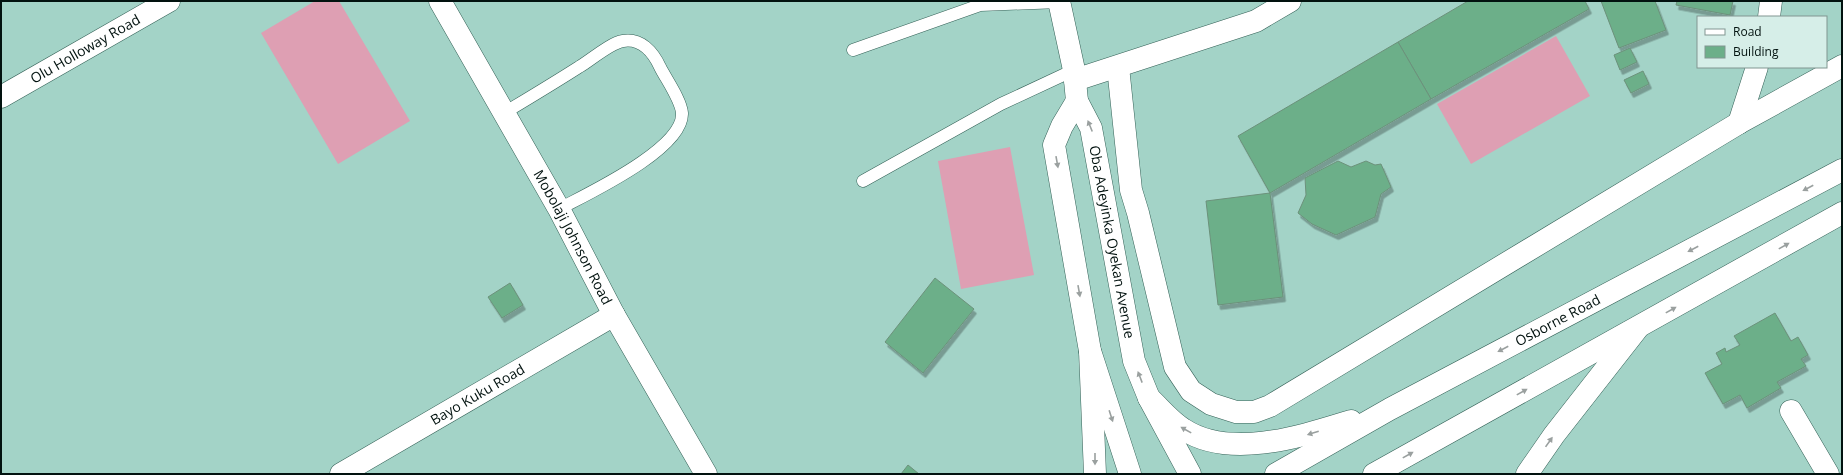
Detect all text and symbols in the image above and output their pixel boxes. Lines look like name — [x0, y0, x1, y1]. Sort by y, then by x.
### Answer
street label: Olu Holloway Road — [27, 10, 143, 87]
legend — [1697, 16, 1827, 68]
text: Road — [1733, 23, 1762, 40]
text: Building — [1733, 43, 1779, 60]
one-way arrow — [1086, 120, 1092, 132]
street label: Oba Adeyinka Oyekan Avenue — [1085, 144, 1140, 340]
one-way arrow — [1055, 156, 1061, 168]
street label: Mobolaji Johnson Road — [529, 166, 617, 308]
one-way arrow — [1802, 185, 1813, 192]
one-way arrow — [1778, 243, 1790, 249]
one-way arrow — [1687, 246, 1698, 252]
one-way arrow — [1076, 284, 1082, 297]
street label: Osborne Road — [1512, 290, 1603, 350]
one-way arrow — [1665, 306, 1677, 313]
one-way arrow — [1498, 346, 1509, 352]
street label: Bayo Kuku Road — [427, 359, 528, 429]
one-way arrow — [1137, 370, 1143, 382]
one-way arrow — [1516, 389, 1528, 396]
one-way arrow — [1108, 411, 1114, 423]
one-way arrow — [1180, 427, 1192, 433]
one-way arrow — [1306, 430, 1318, 436]
one-way arrow — [1545, 437, 1553, 448]
one-way arrow — [1402, 452, 1414, 459]
one-way arrow — [1092, 453, 1098, 466]

